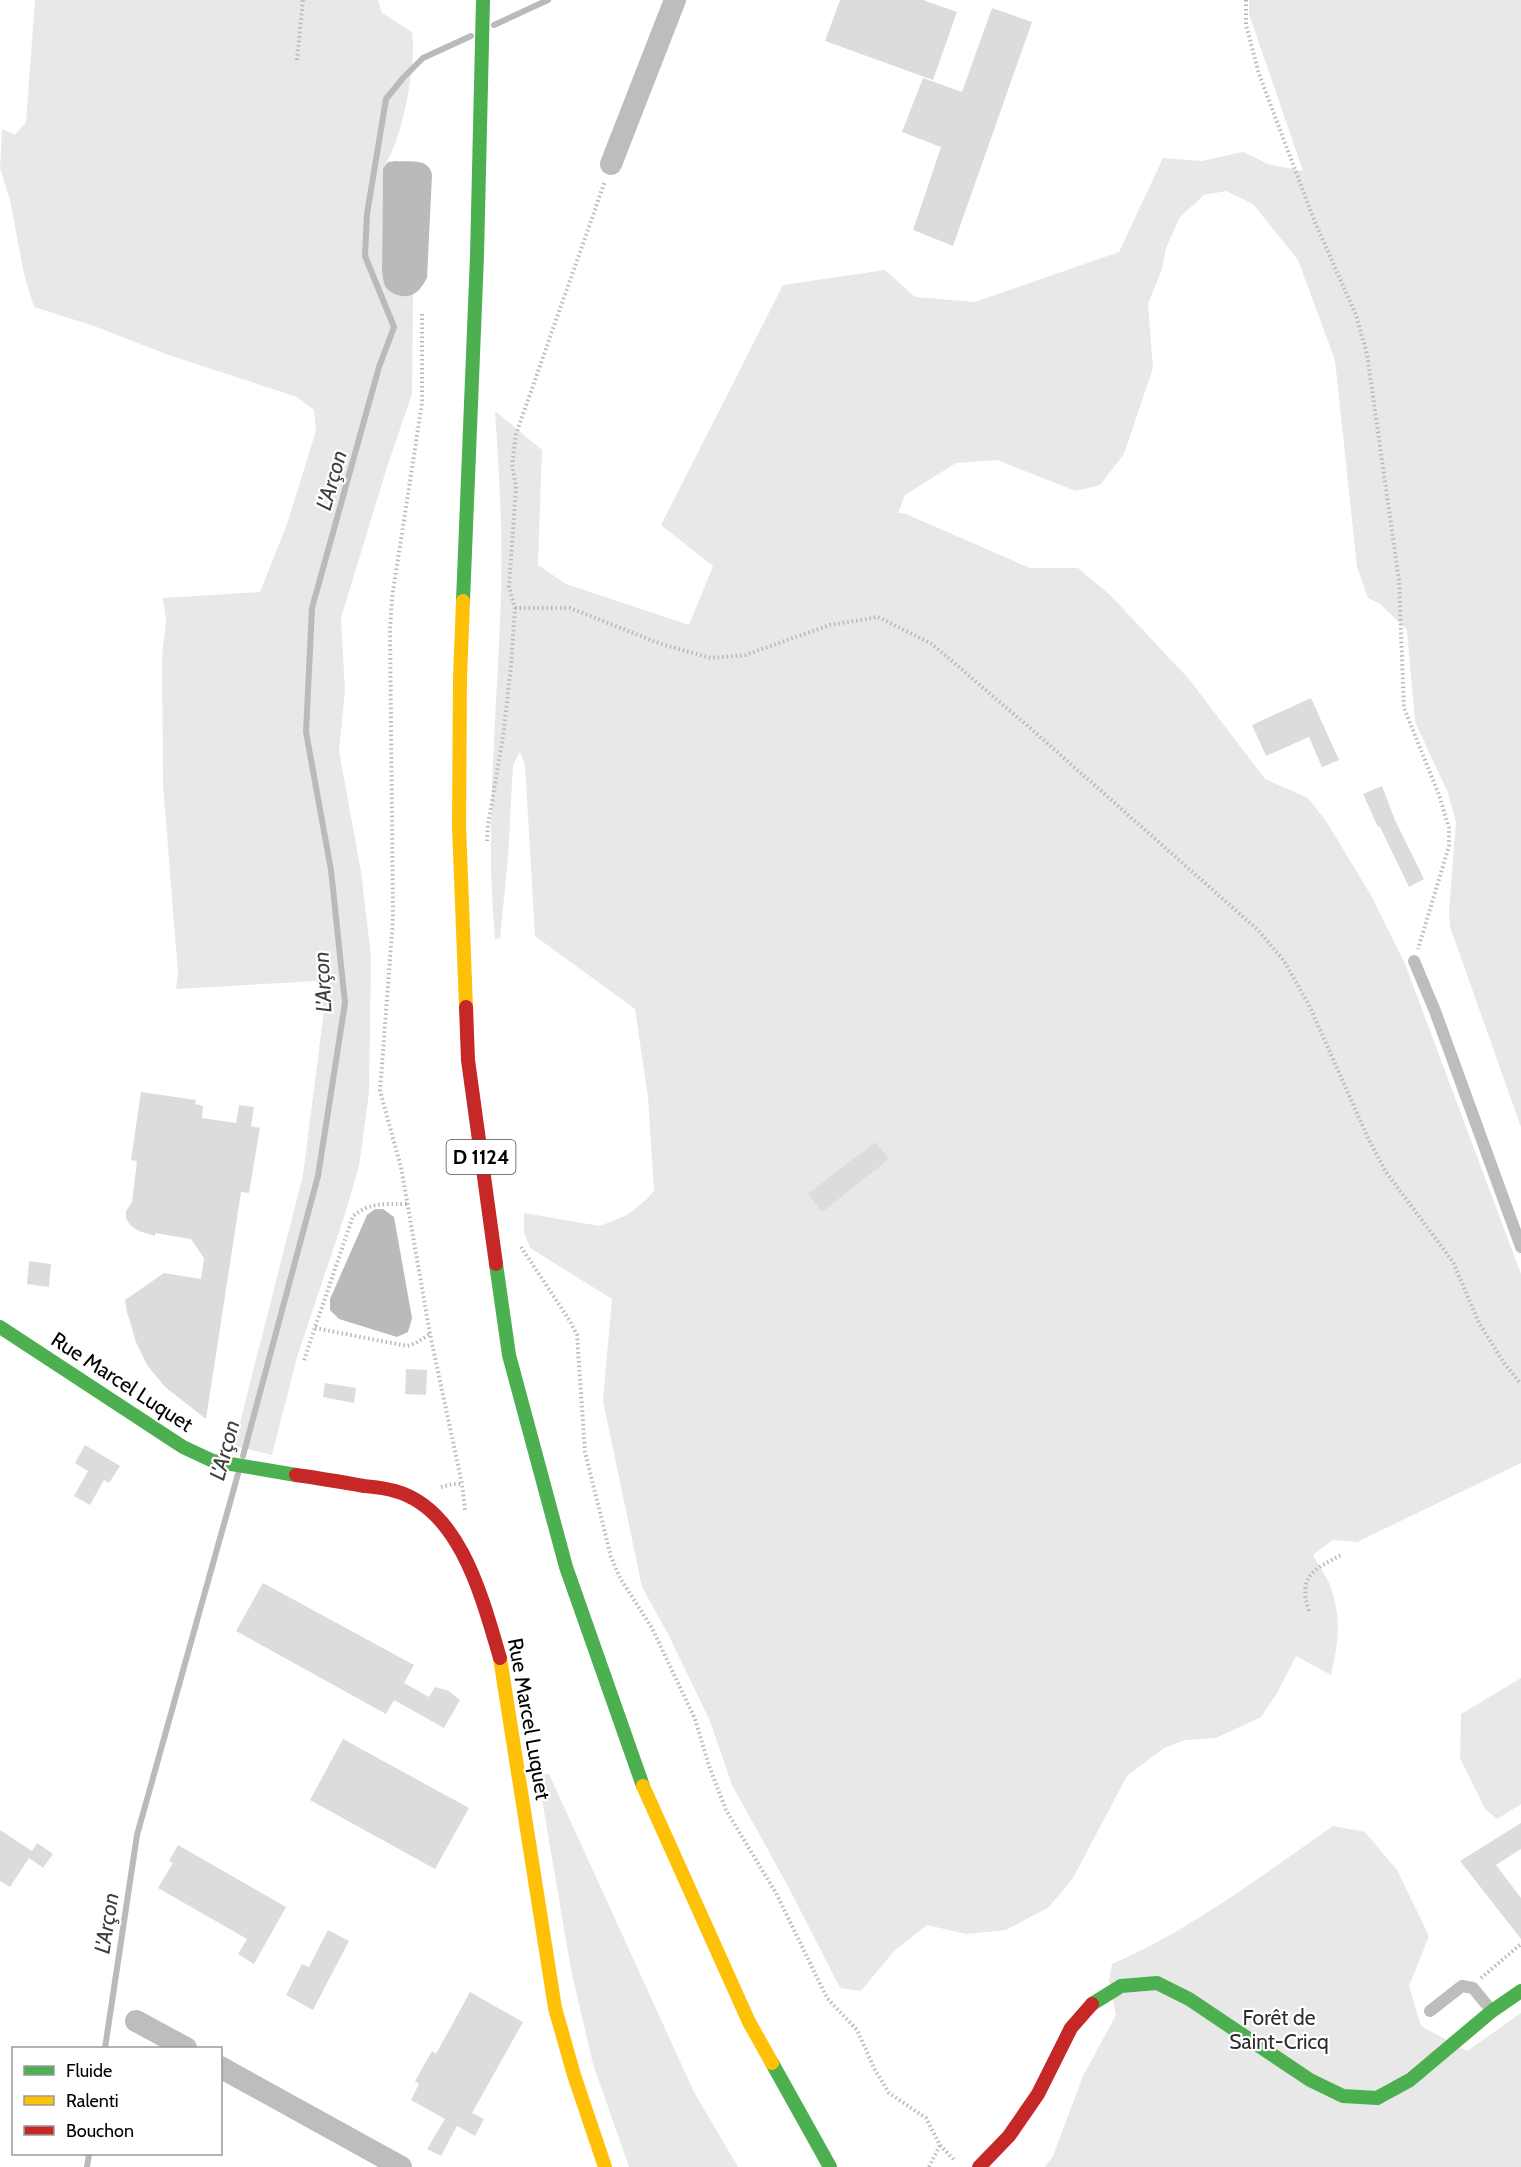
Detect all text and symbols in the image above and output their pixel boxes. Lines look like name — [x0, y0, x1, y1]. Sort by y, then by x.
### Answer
water label: L'Arçon — [310, 447, 353, 513]
water label: L'Arçon — [307, 951, 338, 1013]
road number: D 1124 — [446, 1140, 516, 1174]
street label: Rue Marcel Luquet — [47, 1326, 198, 1437]
water label: L'Arçon — [204, 1417, 245, 1483]
street label: Rue Marcel Luquet — [503, 1636, 556, 1802]
water label: L'Arçon — [88, 1891, 125, 1955]
park label: Forêt de Saint-Cricq — [1229, 2005, 1329, 2054]
legend — [12, 2047, 222, 2155]
text: Fluide — [66, 2060, 112, 2082]
text: Ralenti — [66, 2090, 119, 2112]
text: Bouchon — [66, 2120, 134, 2142]

